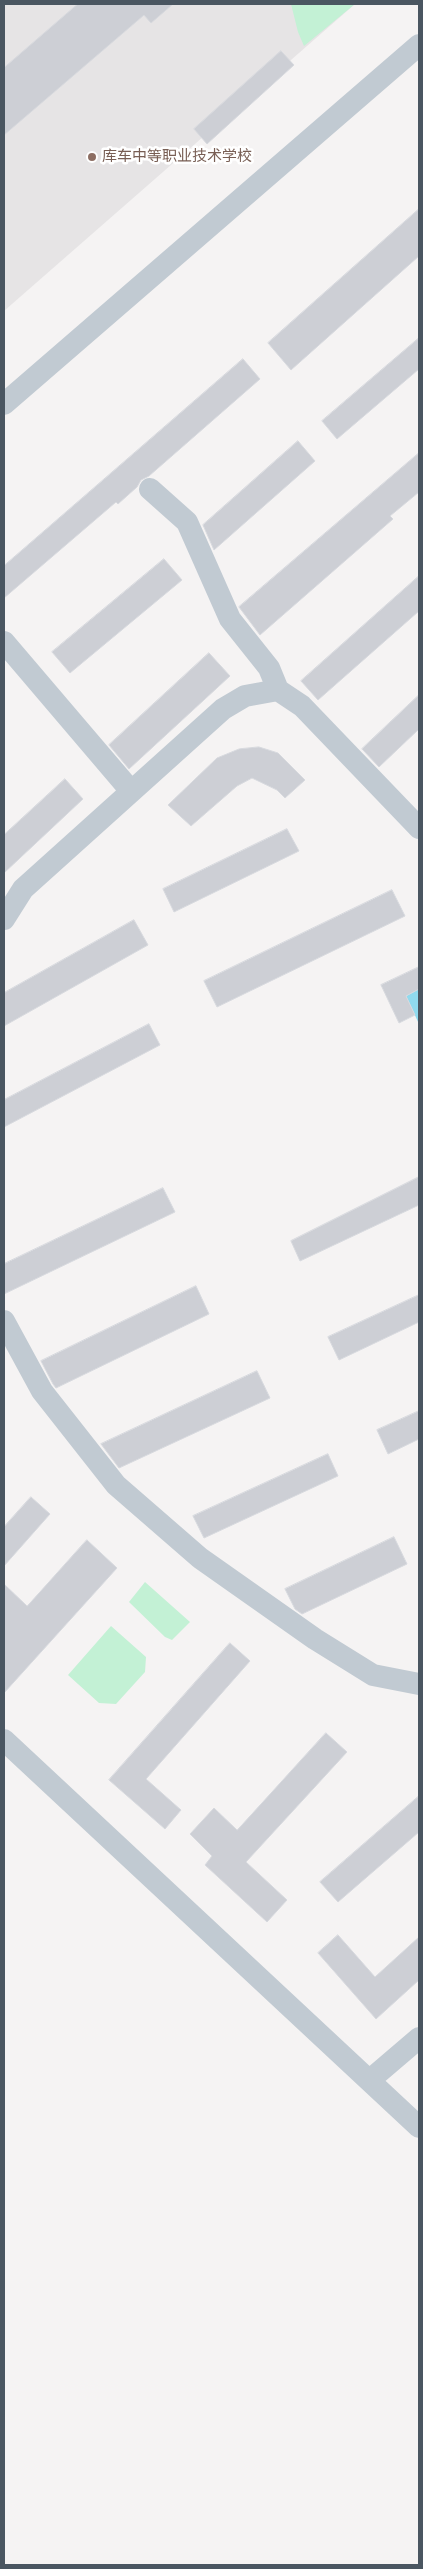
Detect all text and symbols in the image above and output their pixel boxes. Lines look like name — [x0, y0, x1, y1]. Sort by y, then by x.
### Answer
place label: 库车中等职业技术学校 — [102, 148, 252, 166]
marker: 库车中等职业技术学校 — [86, 151, 98, 163]

